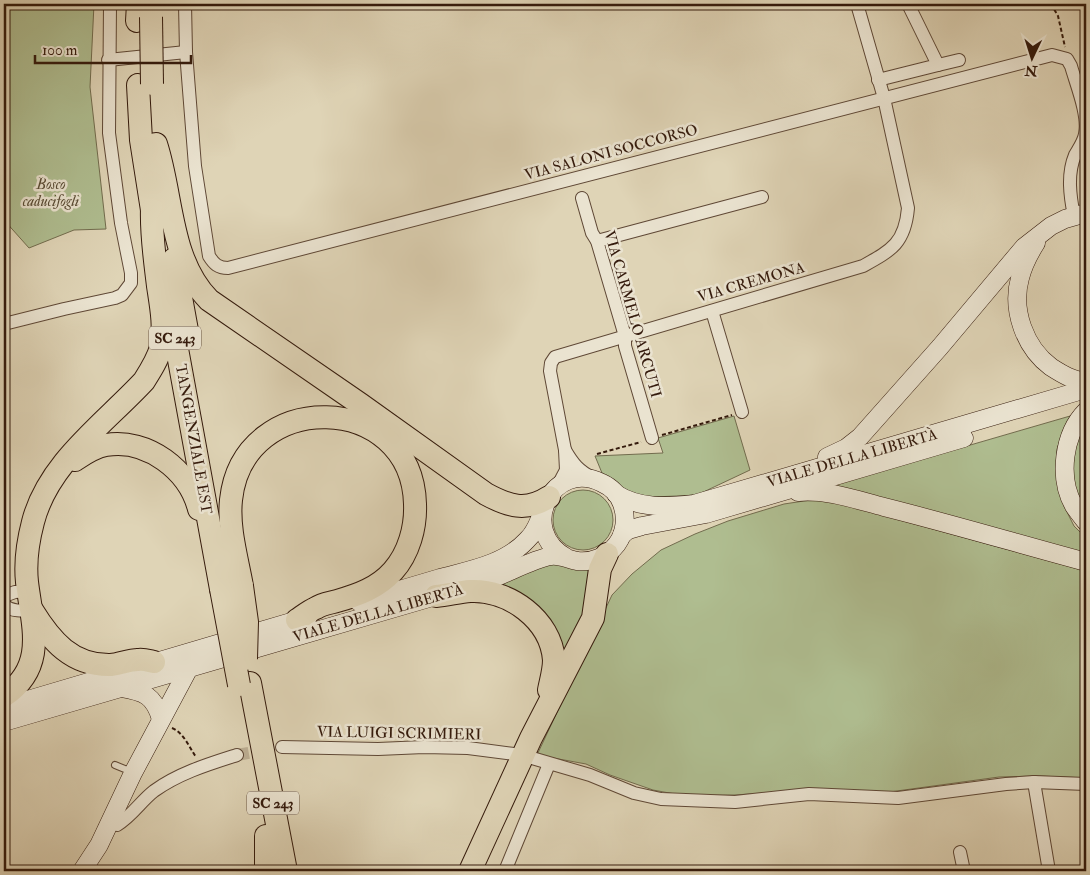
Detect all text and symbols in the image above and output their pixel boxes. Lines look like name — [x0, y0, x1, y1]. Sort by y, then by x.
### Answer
scale bar — [35, 32, 191, 64]
north arrow — [1008, 32, 1058, 82]
text: 100 m — [42, 41, 78, 60]
text: N — [1024, 62, 1039, 79]
street label: VIA SALONI SOCCORSO — [522, 120, 700, 185]
park label: Bosco caducifogli — [23, 175, 79, 211]
street label: VIA CARMELO ARCUTI — [600, 228, 665, 400]
street label: VIA CREMONA — [695, 258, 807, 307]
road number: SC 243 — [149, 326, 201, 349]
street label: TANGENZIALE EST — [171, 362, 216, 516]
street label: VIALE DELLA LIBERTÀ — [764, 424, 940, 492]
street label: VIALE DELLA LIBERTÀ — [290, 579, 466, 647]
street label: VIA LUIGI SCRIMIERI — [317, 723, 481, 744]
road number: SC 243 — [247, 791, 299, 814]

